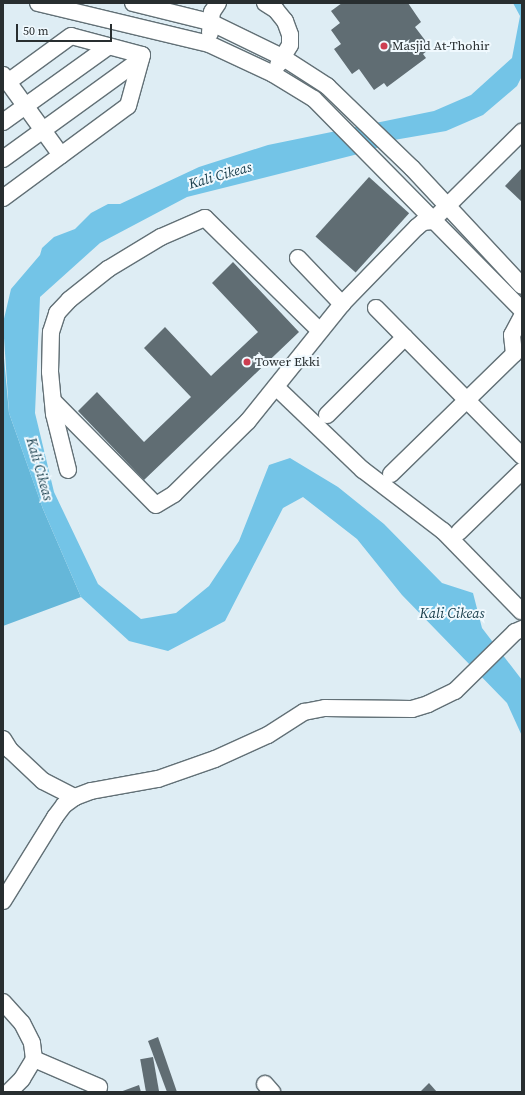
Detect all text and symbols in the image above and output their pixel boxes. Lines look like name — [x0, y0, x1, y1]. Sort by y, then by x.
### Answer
scale bar — [18, 16, 114, 42]
text: 50 m — [23, 23, 49, 39]
place label: Masjid At-Thohir — [392, 38, 490, 54]
marker: Masjid At-Thohir — [379, 41, 389, 51]
water label: Kali Cikeas — [187, 158, 253, 192]
place label: Tower Ekki — [255, 354, 320, 370]
marker: Tower Ekki — [242, 357, 252, 367]
water label: Kali Cikeas — [23, 436, 57, 502]
water label: Kali Cikeas — [420, 605, 484, 621]

